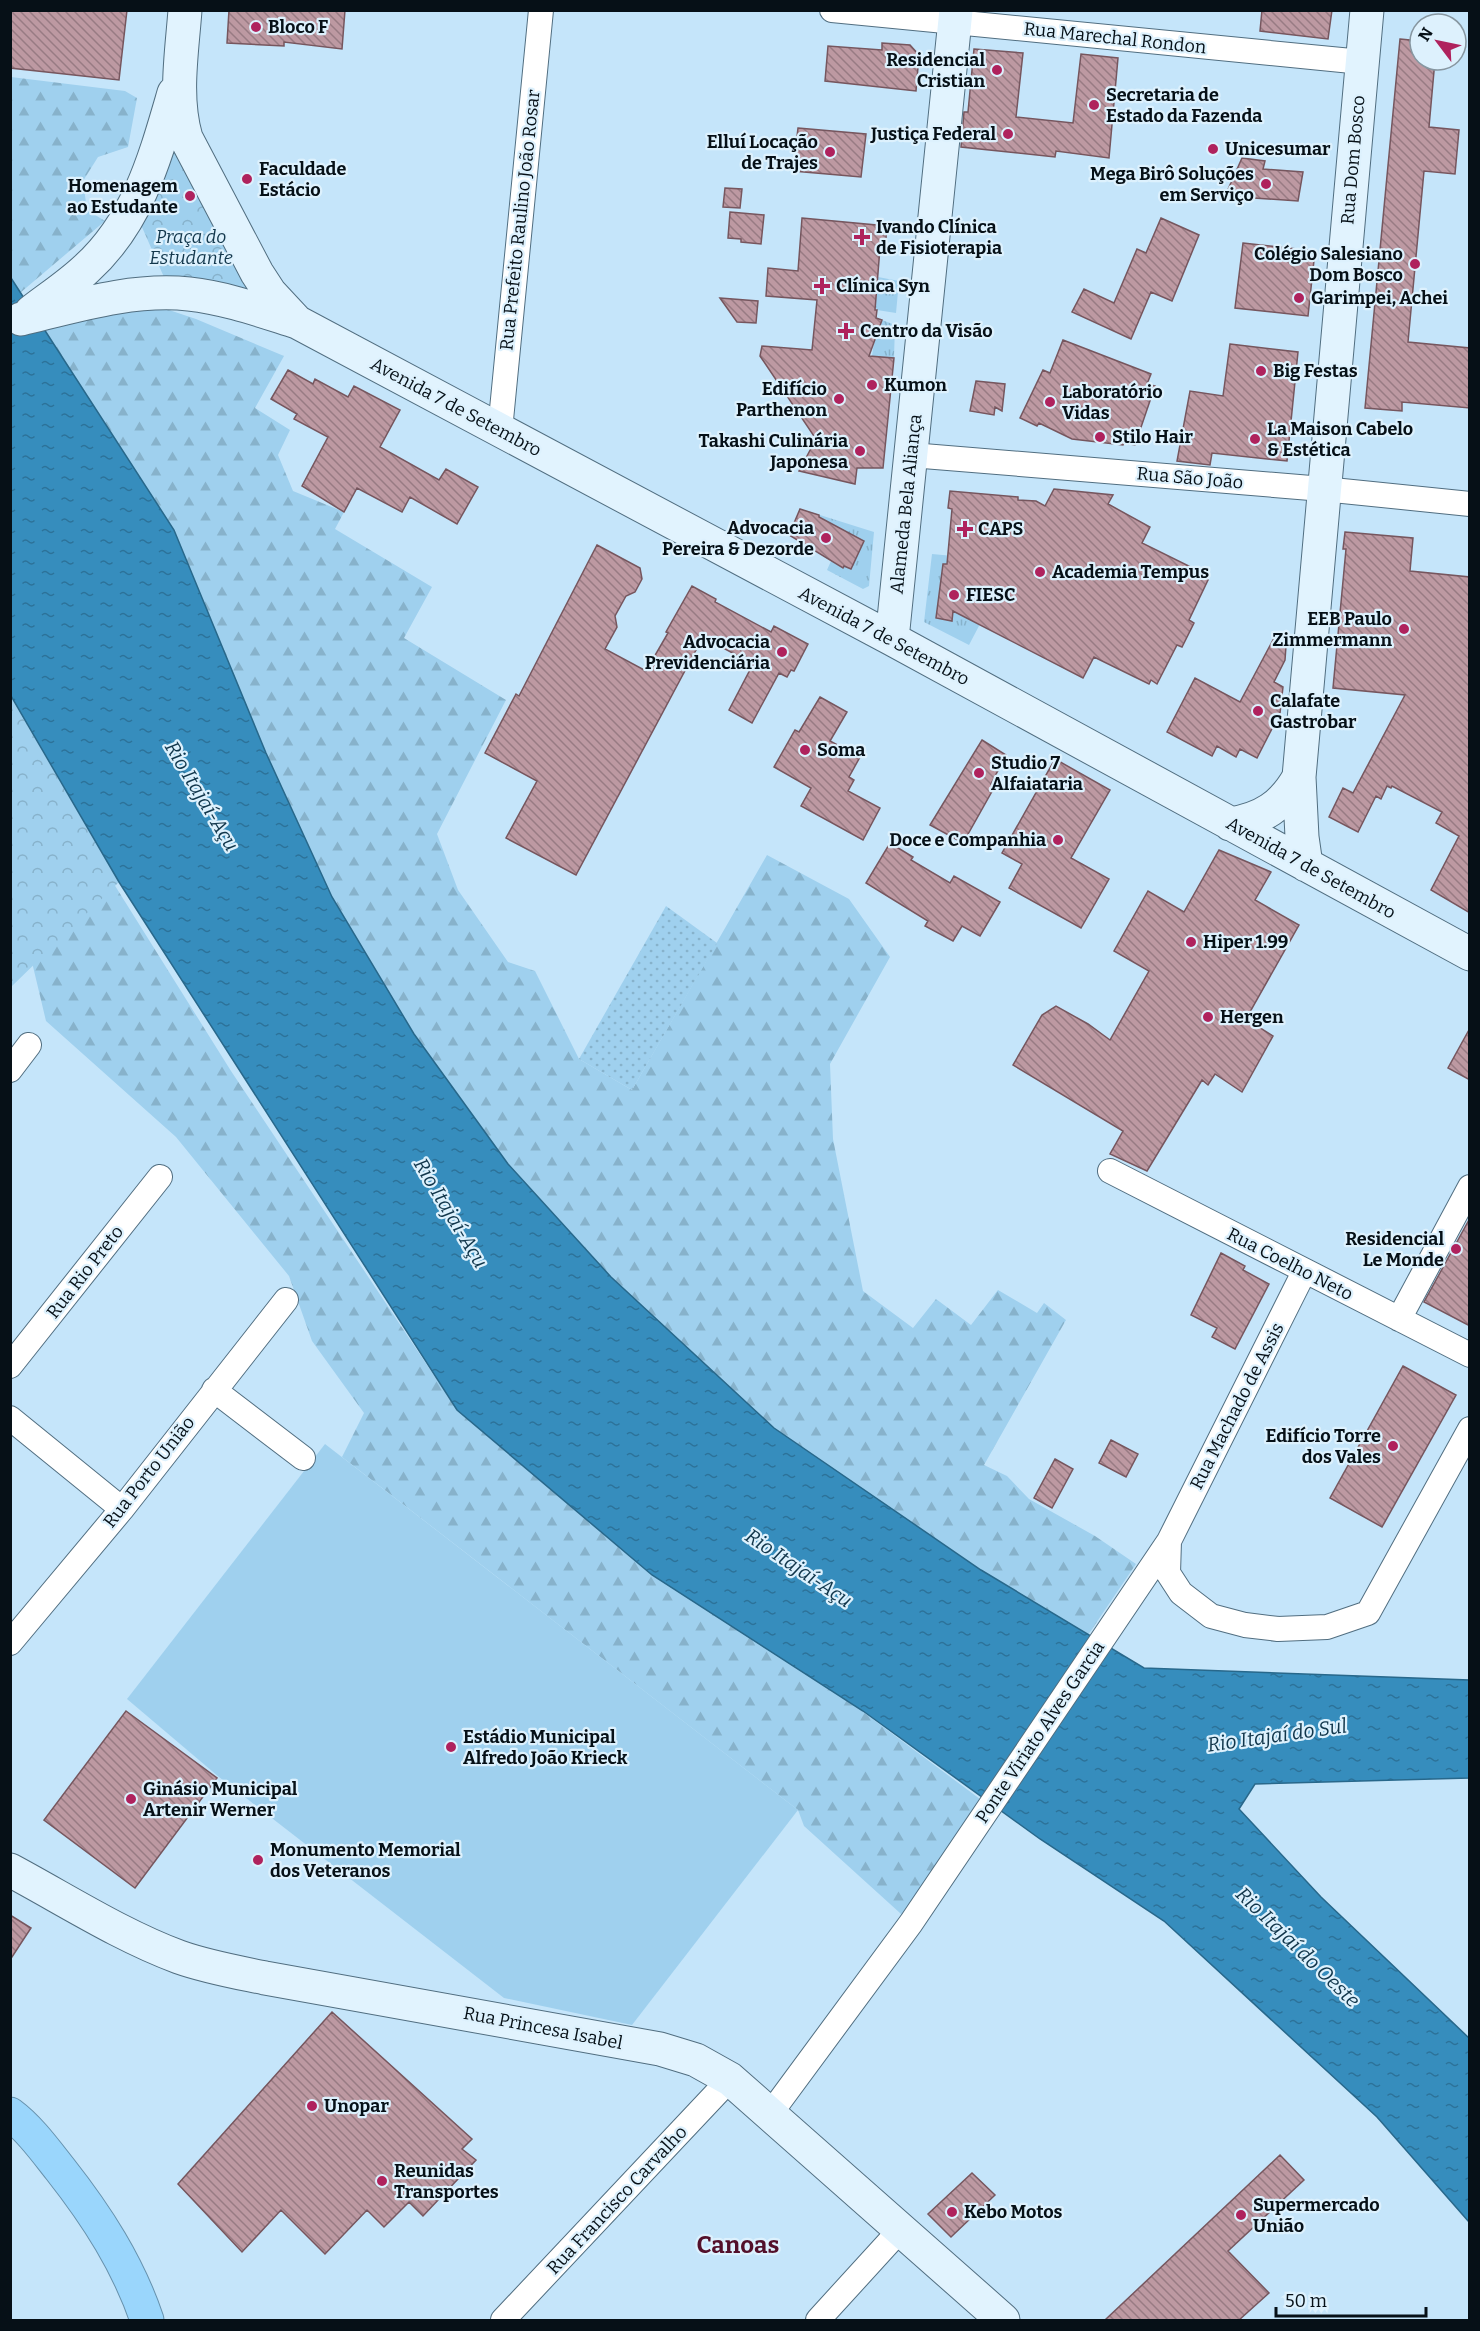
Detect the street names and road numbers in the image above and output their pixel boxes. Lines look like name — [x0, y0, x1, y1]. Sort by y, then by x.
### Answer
street label: Rua Marechal Rondon — [1023, 17, 1208, 59]
street label: Rua Prefeito Raulino João Rosar — [495, 88, 545, 352]
street label: Rua Dom Bosco — [1336, 94, 1370, 226]
street label: Avenida 7 de Setembro — [367, 353, 545, 461]
street label: Alameda Bela Aliança — [886, 413, 926, 595]
street label: Rua São João — [1136, 462, 1244, 494]
street label: Avenida 7 de Setembro — [795, 582, 973, 690]
street label: Avenida 7 de Setembro — [1222, 812, 1400, 924]
street label: Rua Rio Preto — [42, 1221, 128, 1323]
street label: Rua Coelho Neto — [1223, 1223, 1357, 1305]
street label: Rua Machado de Assis — [1185, 1319, 1289, 1493]
street label: Rua Porto União — [99, 1412, 199, 1532]
street label: Ponte Viriato Alves Garcia — [971, 1637, 1109, 1827]
street label: Rua Princesa Isabel — [461, 2002, 625, 2054]
street label: Rua Francisco Carvalho — [542, 2121, 692, 2279]

